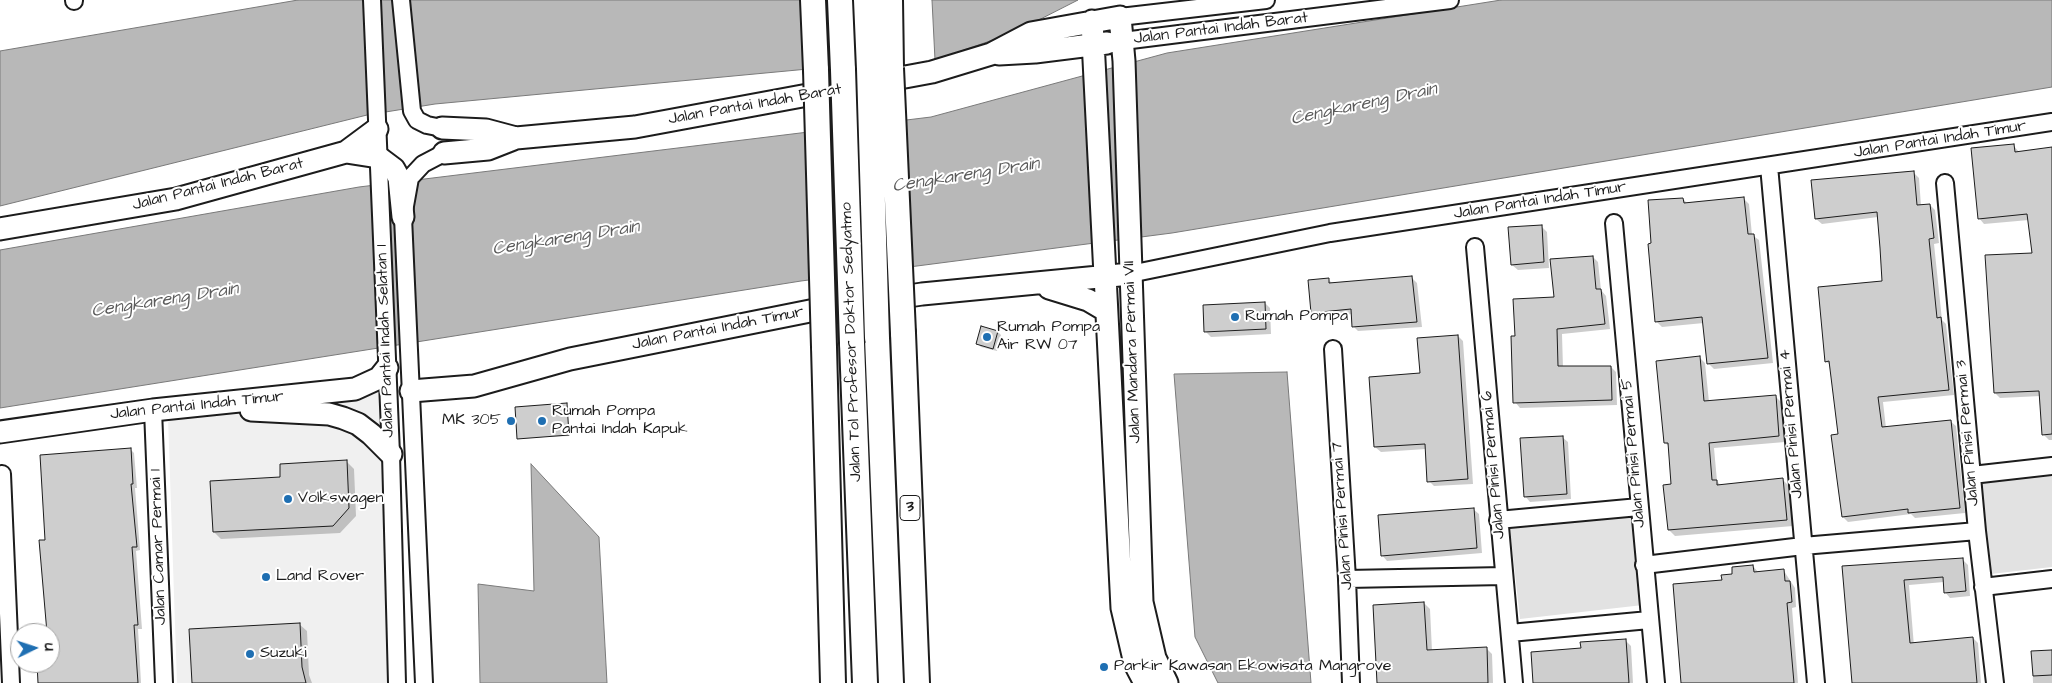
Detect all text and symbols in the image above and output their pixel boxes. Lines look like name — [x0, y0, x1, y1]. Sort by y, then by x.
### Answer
street label: Jalan Pantai Indah Barat — [1133, 9, 1309, 49]
water label: Cengkareng Drain — [1289, 79, 1439, 131]
street label: Jalan Pantai Indah Barat — [667, 80, 843, 130]
street label: Jalan Pantai Indah Timur — [1852, 117, 2028, 163]
street label: Jalan Pantai Indah Barat — [131, 154, 305, 216]
water label: Cengkareng Drain — [891, 154, 1041, 198]
street label: Jalan Pantai Indah Timur — [1452, 178, 1628, 224]
street label: Jalan Tol Profesor Doktor Sedyatmo — [838, 202, 866, 482]
water label: Cengkareng Drain — [491, 217, 641, 261]
street label: Jalan Pantai Indah Selatan 1 — [373, 244, 399, 438]
street label: Jalan Mandara Permai VII — [1120, 260, 1146, 444]
water label: Cengkareng Drain — [90, 279, 240, 323]
street label: Jalan Pantai Indah Timur — [631, 303, 805, 355]
place label: Rumah Pompa — [1245, 307, 1348, 327]
marker: Rumah Pompa — [1229, 311, 1241, 323]
place label: Rumah Pompa Air RW 07 — [997, 318, 1100, 356]
marker: Rumah Pompa Air RW 07 — [981, 331, 993, 343]
street label: Jalan Pinisi Permai 4 — [1776, 349, 1808, 499]
street label: Jalan Pinisi Permai 3 — [1952, 359, 1984, 507]
street label: Jalan Pinisi Permai 5 — [1618, 377, 1650, 529]
street label: Jalan Pantai Indah Timur — [109, 387, 285, 425]
street label: Jalan Pinisi Permai 6 — [1478, 390, 1510, 540]
place label: Rumah Pompa Pantai Indah Kapuk — [552, 402, 688, 440]
place label: MK 305 — [442, 411, 501, 431]
marker: MK 305 — [505, 415, 517, 427]
marker: Rumah Pompa Pantai Indah Kapuk — [536, 415, 548, 427]
street label: Jalan Pinisi Permai 7 — [1328, 441, 1358, 591]
street label: Jalan Camar Permai 1 — [147, 469, 171, 625]
place label: Volkswagen — [298, 489, 383, 509]
marker: Volkswagen — [282, 493, 294, 505]
road number: 3 — [900, 496, 920, 520]
place label: Land Rover — [276, 567, 364, 587]
marker: Land Rover — [260, 571, 272, 583]
north arrow — [10, 623, 60, 673]
text: U — [39, 642, 59, 652]
place label: Suzuki — [260, 644, 307, 664]
marker: Suzuki — [244, 648, 256, 660]
place label: Parkir Kawasan Ekowisata Mangrove — [1114, 657, 1391, 677]
marker: Parkir Kawasan Ekowisata Mangrove — [1098, 661, 1110, 673]

